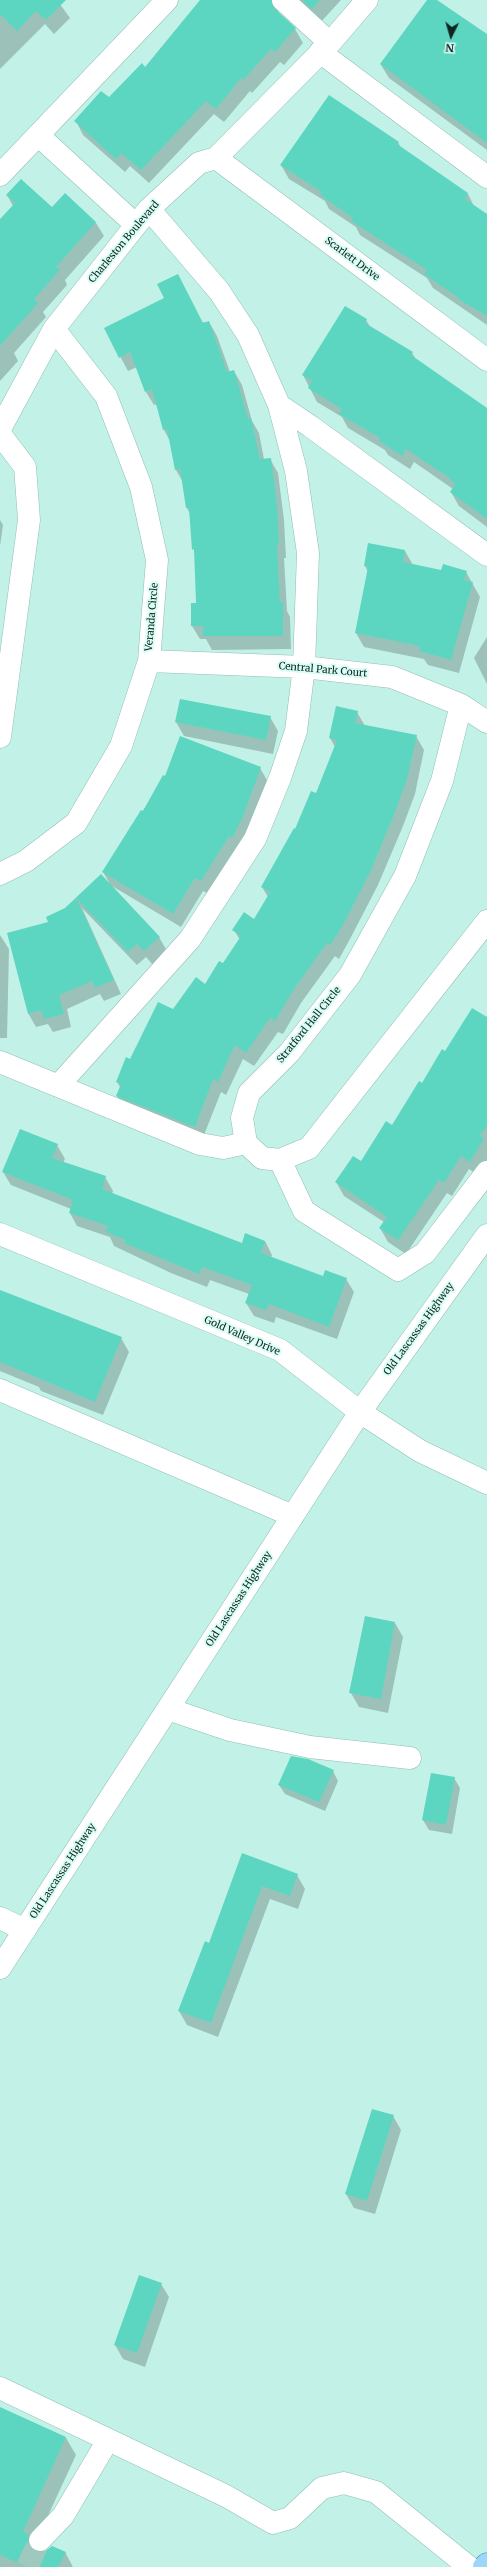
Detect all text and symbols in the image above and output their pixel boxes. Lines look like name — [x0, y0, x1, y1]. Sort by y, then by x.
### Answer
north arrow — [431, 16, 471, 56]
text: N — [445, 41, 455, 55]
street label: Charleston Boulevard — [86, 199, 162, 285]
street label: Scarlett Drive — [322, 235, 382, 283]
street label: Veranda Circle — [143, 582, 161, 652]
street label: Central Park Court — [278, 660, 368, 680]
street label: Stratford Hall Circle — [275, 984, 343, 1066]
street label: Old Lascassas Highway — [381, 1280, 457, 1378]
street label: Gold Valley Drive — [202, 1314, 282, 1358]
street label: Old Lascassas Highway — [204, 1549, 274, 1649]
street label: Old Lascassas Highway — [28, 1821, 98, 1921]

